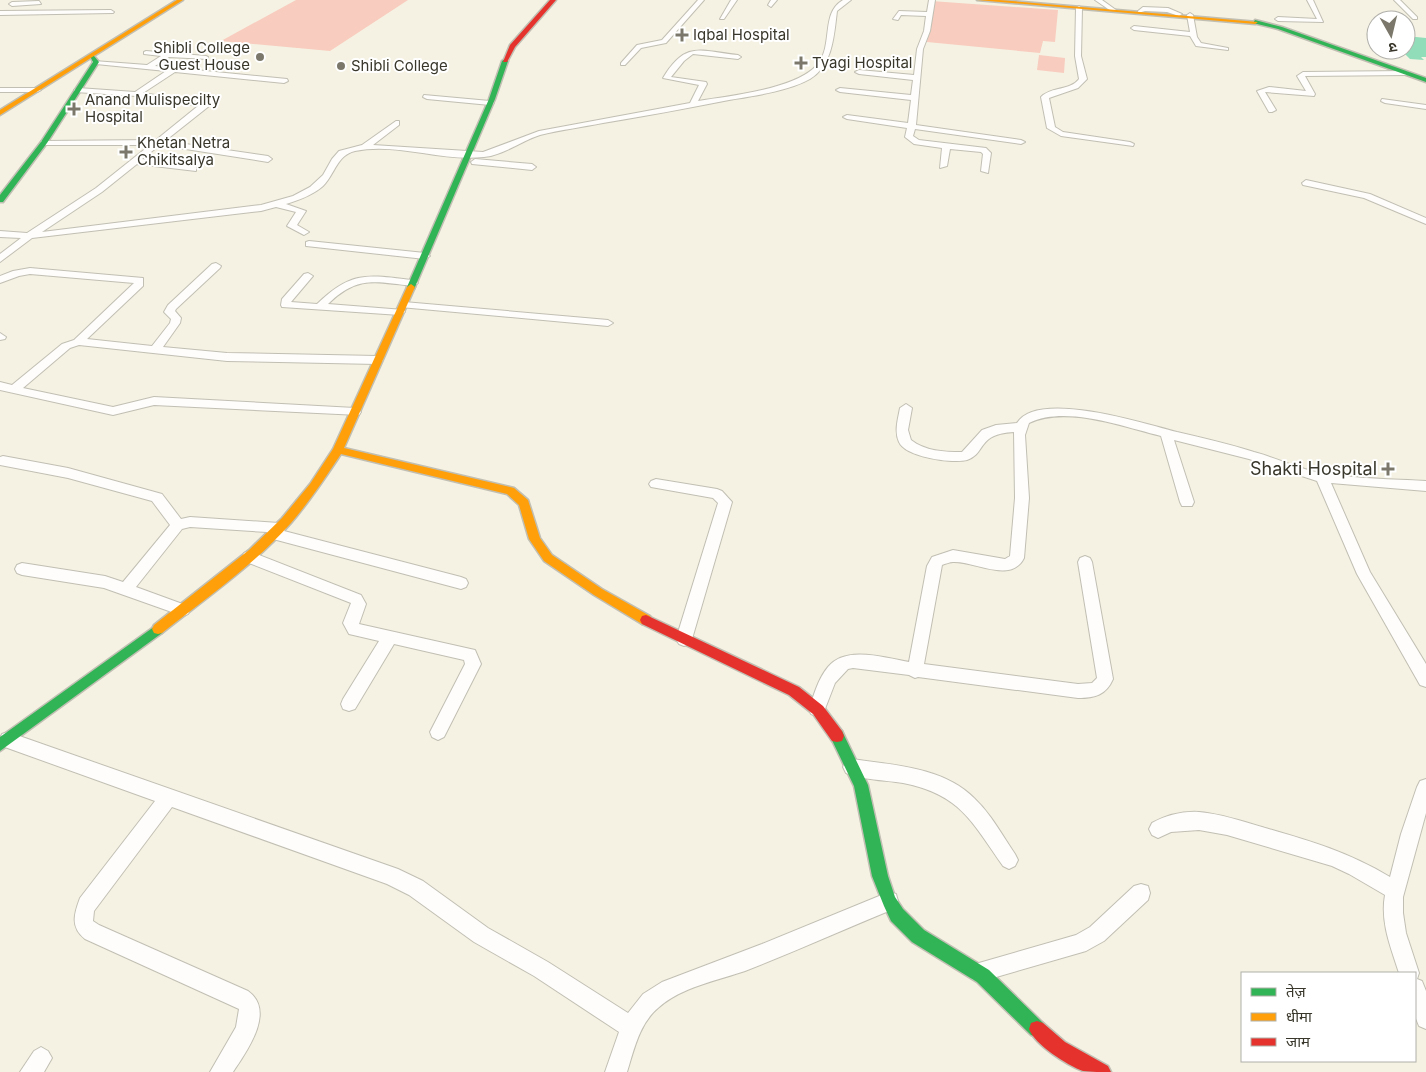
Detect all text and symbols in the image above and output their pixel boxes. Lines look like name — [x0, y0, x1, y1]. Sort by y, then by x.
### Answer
north arrow — [1366, 10, 1416, 60]
place label: Iqbal Hospital — [693, 25, 790, 44]
marker: Iqbal Hospital — [675, 28, 689, 42]
place label: Shibli College Guest House — [153, 38, 250, 74]
text: उ — [1387, 39, 1398, 57]
marker: Shibli College Guest House — [254, 51, 266, 63]
place label: Tyagi Hospital — [812, 53, 913, 72]
place label: Shibli College — [351, 56, 448, 75]
marker: Tyagi Hospital — [794, 56, 808, 70]
marker: Shibli College — [335, 60, 347, 72]
place label: Anand Mulispecilty Hospital — [85, 90, 221, 126]
marker: Anand Mulispecilty Hospital — [67, 102, 81, 116]
place label: Khetan Netra Chikitsalya — [137, 133, 230, 169]
marker: Khetan Netra Chikitsalya — [119, 145, 133, 159]
place label: Shakti Hospital — [1250, 458, 1377, 479]
marker: Shakti Hospital — [1381, 462, 1395, 476]
legend — [1241, 972, 1416, 1062]
text: तेज़ — [1286, 982, 1307, 1001]
text: धीमा — [1286, 1007, 1313, 1026]
text: जाम — [1286, 1032, 1311, 1051]

